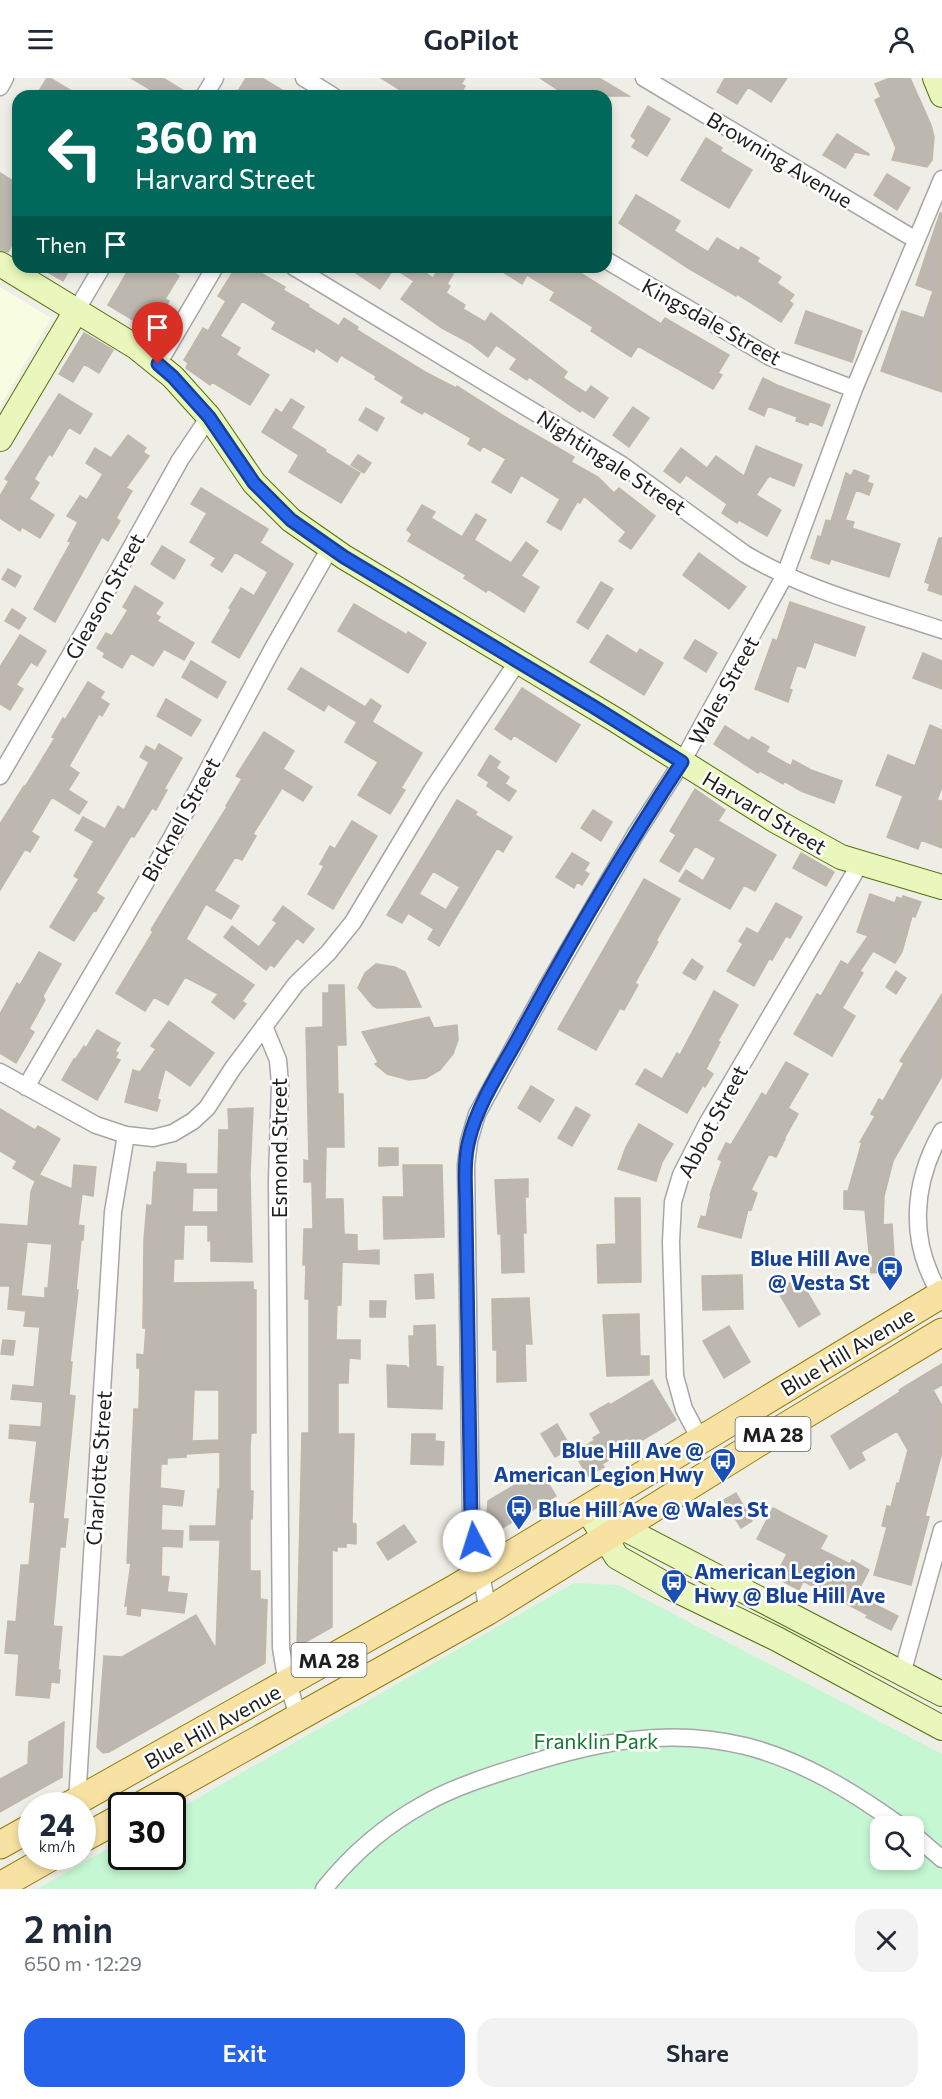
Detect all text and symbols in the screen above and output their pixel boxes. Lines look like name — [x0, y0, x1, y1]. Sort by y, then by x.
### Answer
icon: menu — [24, 23, 57, 56]
text: GoPilot — [423, 23, 519, 56]
icon: person — [885, 23, 918, 56]
street label: Browning Avenue — [703, 106, 857, 212]
text: 360 m — [135, 110, 258, 162]
icon: left — [36, 114, 114, 192]
text: Harvard Street — [135, 162, 315, 195]
icon: arrive — [99, 228, 132, 261]
text: Then — [36, 231, 87, 258]
street label: Kingsdale Street — [638, 272, 786, 370]
pin — [132, 302, 183, 364]
icon: arrive — [141, 311, 174, 344]
street label: Nightingale Street — [533, 404, 691, 520]
street label: Gleason Street — [59, 529, 149, 663]
street label: Wales Street — [683, 631, 763, 749]
street label: Bicknell Street — [136, 753, 224, 885]
street label: Harvard Street — [698, 765, 832, 859]
street label: Abbot Street — [672, 1061, 752, 1181]
street label: Esmond Street — [266, 1078, 291, 1218]
place label: Blue Hill Ave @ Vesta St — [750, 1245, 870, 1294]
bus stop icon: Blue Hill Ave @ Vesta St — [875, 1254, 905, 1292]
street label: Blue Hill Avenue — [776, 1301, 918, 1401]
street label: Charlotte Street — [80, 1390, 116, 1546]
road number: MA 28 — [736, 1417, 810, 1451]
place label: Blue Hill Ave @ American Legion Hwy — [494, 1437, 704, 1486]
bus stop icon: Blue Hill Ave @ American Legion Hwy — [708, 1446, 738, 1484]
bus stop icon: Blue Hill Ave @ Wales St — [504, 1493, 534, 1531]
place label: Blue Hill Ave @ Wales St — [538, 1496, 768, 1521]
position arrow — [442, 1509, 506, 1573]
place label: American Legion Hwy @ Blue Hill Ave — [694, 1558, 885, 1607]
bus stop icon: American Legion Hwy @ Blue Hill Ave — [659, 1567, 689, 1605]
road number: MA 28 — [292, 1643, 366, 1677]
street label: Blue Hill Avenue — [140, 1678, 284, 1774]
park label: Franklin Park — [533, 1728, 659, 1753]
speed limit sign: 30 — [108, 1792, 186, 1870]
text: 24 — [39, 1805, 75, 1842]
map controls — [870, 1816, 924, 1870]
button: search — [870, 1816, 924, 1870]
text: km/h — [39, 1837, 75, 1855]
text: 2 min — [24, 1906, 113, 1950]
button: close — [855, 1909, 918, 1972]
text: 650 m · 12:29 — [24, 1951, 142, 1975]
button: Exit — [24, 2018, 465, 2087]
button: Share — [477, 2018, 918, 2087]

